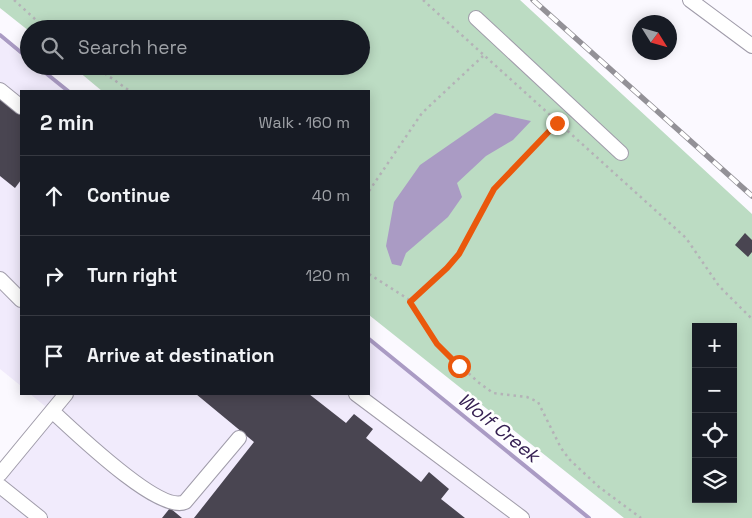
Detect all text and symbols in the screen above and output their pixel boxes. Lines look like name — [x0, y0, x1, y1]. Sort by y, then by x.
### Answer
north arrow — [632, 15, 677, 60]
search box — [20, 20, 370, 75]
icon: search — [38, 34, 66, 62]
text: Search here — [78, 35, 188, 60]
text: 2 min — [40, 109, 94, 136]
text: Walk · 160 m — [259, 112, 350, 133]
route end — [546, 112, 569, 135]
icon: ahead — [40, 182, 68, 210]
text: Continue — [87, 183, 170, 208]
text: 40 m — [312, 185, 350, 206]
icon: right — [40, 262, 68, 290]
text: Turn right — [87, 263, 177, 288]
text: 120 m — [306, 265, 350, 286]
map controls — [692, 323, 737, 503]
button: + — [692, 323, 737, 368]
icon: arrive — [40, 342, 68, 370]
text: Arrive at destination — [87, 343, 275, 368]
route start — [448, 355, 471, 378]
button: − — [692, 368, 737, 413]
water label: Wolf Creek — [453, 387, 547, 470]
button: locate — [692, 413, 737, 458]
button: layers — [692, 458, 737, 503]

